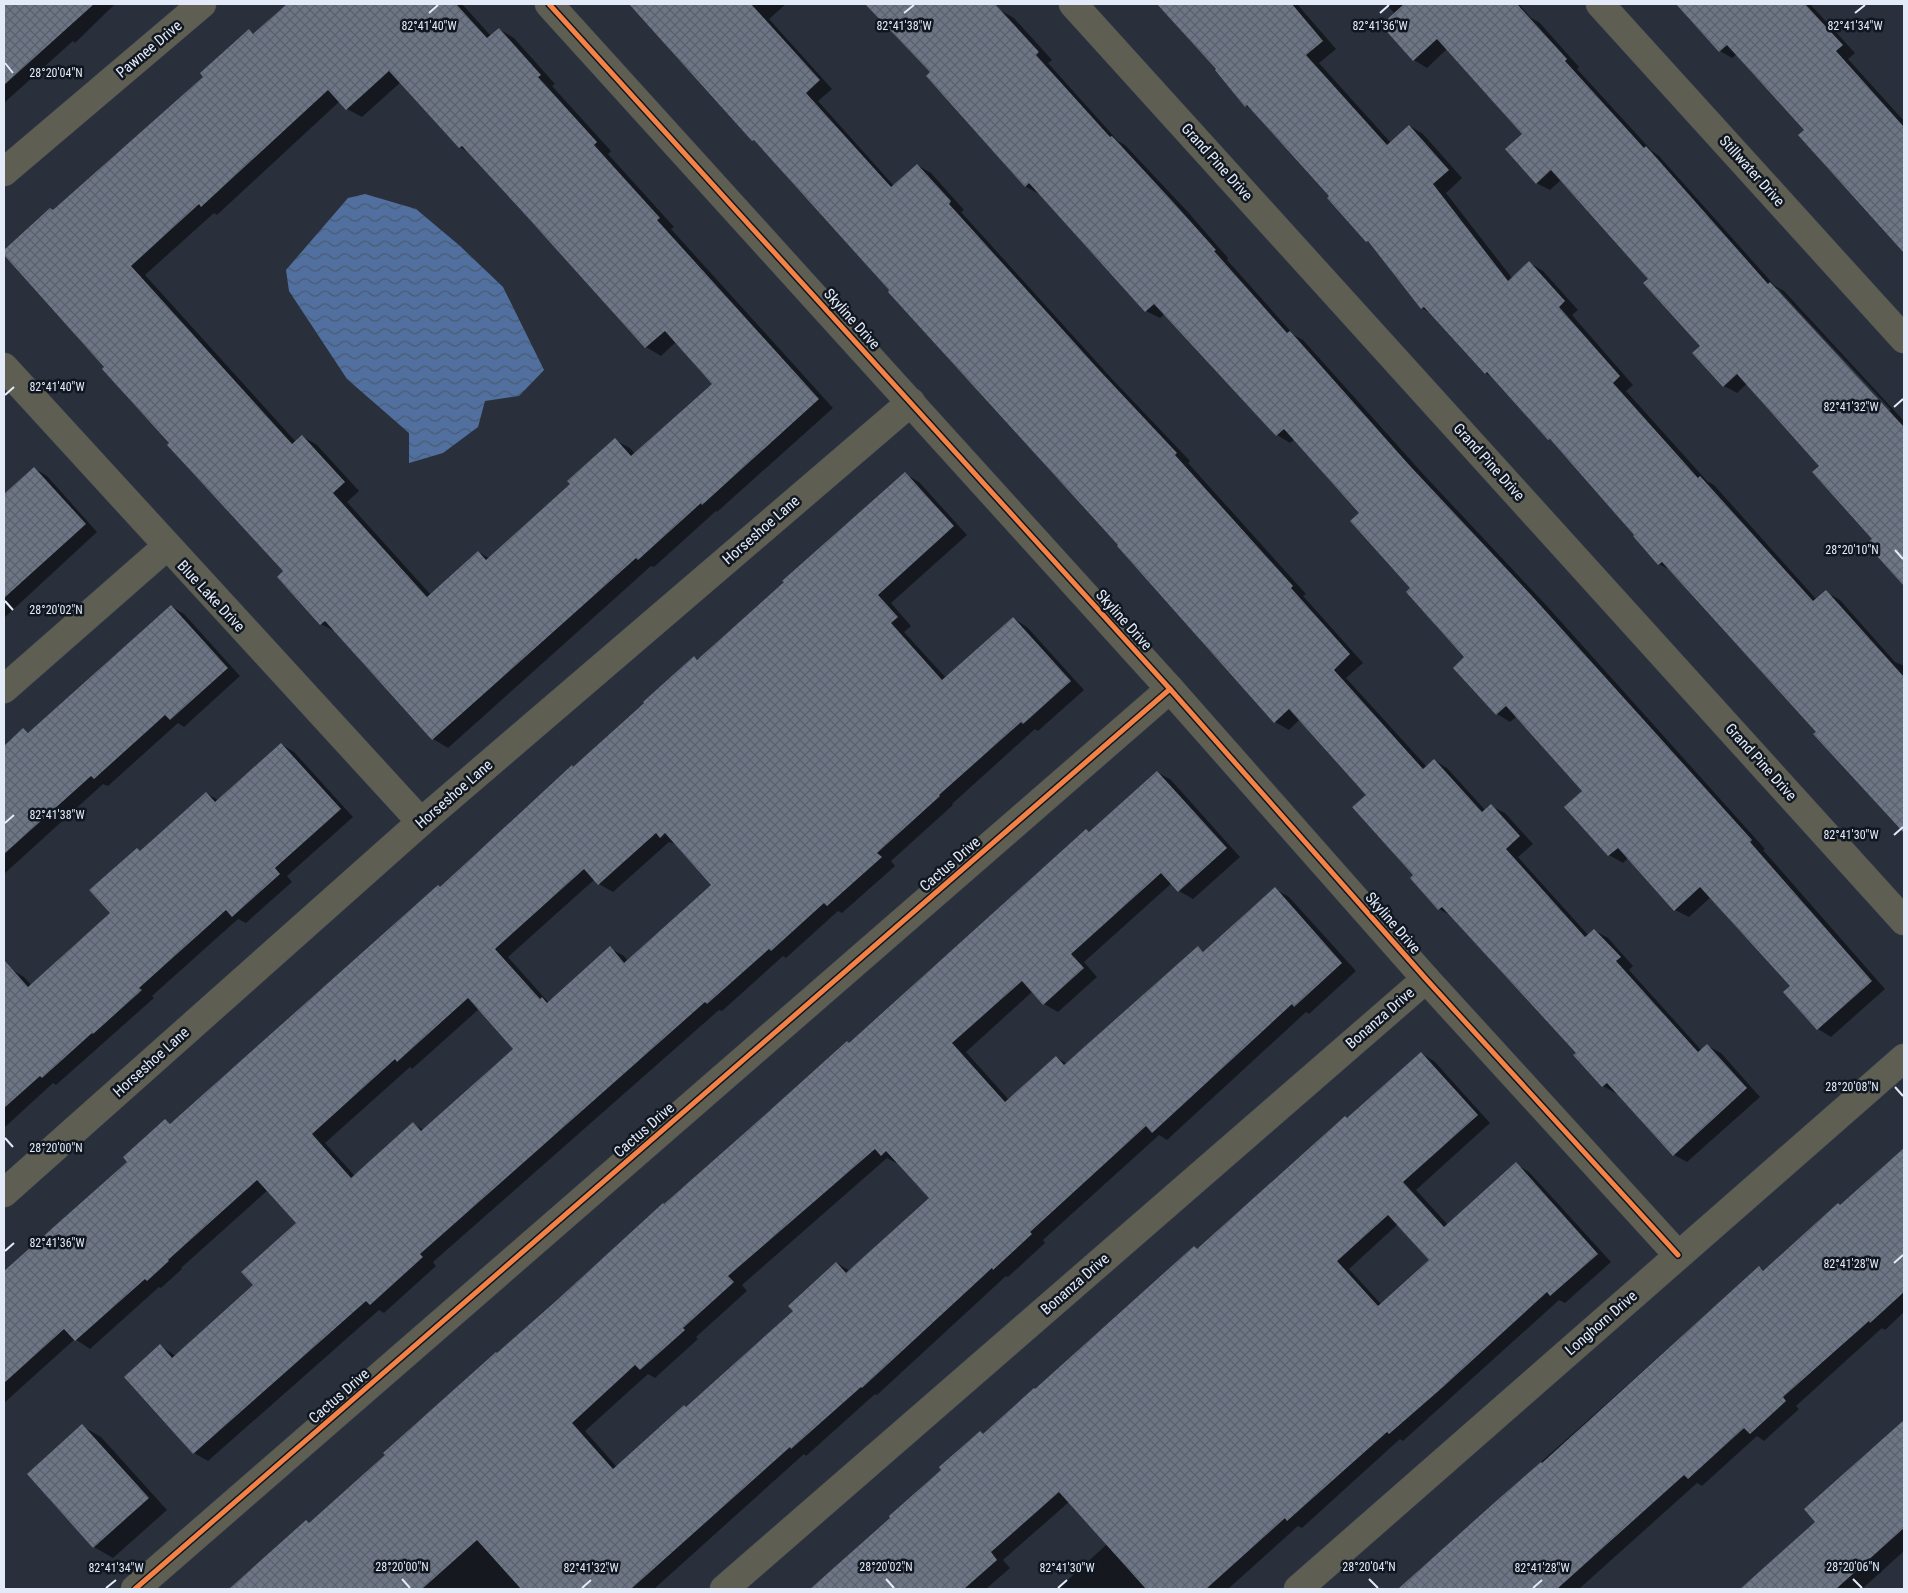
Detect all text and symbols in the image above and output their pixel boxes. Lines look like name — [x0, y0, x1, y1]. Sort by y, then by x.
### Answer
street label: Pawnee Drive — [113, 16, 185, 82]
text: 82°41'40"W — [401, 19, 457, 33]
text: 82°41'38"W — [876, 19, 932, 33]
text: 82°41'36"W — [1352, 19, 1408, 33]
text: 82°41'34"W — [1827, 19, 1883, 33]
text: 28°20'04"N — [29, 66, 83, 80]
street label: Grand Pine Drive — [1178, 120, 1256, 204]
street label: Stillwater Drive — [1716, 132, 1788, 210]
street label: Skyline Drive — [820, 285, 884, 353]
text: 82°41'40"W — [29, 380, 85, 394]
text: 82°41'32"W — [1823, 400, 1879, 414]
street label: Grand Pine Drive — [1450, 420, 1528, 504]
street label: Horseshoe Lane — [719, 492, 803, 568]
text: 28°20'10"N — [1825, 543, 1879, 557]
street label: Blue Lake Drive — [173, 557, 249, 635]
street label: Skyline Drive — [1092, 586, 1156, 654]
text: 28°20'02"N — [29, 603, 83, 617]
street label: Grand Pine Drive — [1722, 720, 1800, 804]
street label: Horseshoe Lane — [412, 756, 496, 832]
text: 82°41'38"W — [29, 808, 85, 822]
text: 82°41'30"W — [1823, 828, 1879, 842]
street label: Cactus Drive — [916, 833, 984, 895]
street label: Skyline Drive — [1361, 889, 1425, 957]
street label: Bonanza Drive — [1342, 983, 1418, 1053]
street label: Horseshoe Lane — [109, 1023, 193, 1101]
text: 28°20'08"N — [1825, 1080, 1879, 1094]
street label: Cactus Drive — [610, 1099, 678, 1161]
text: 28°20'00"N — [29, 1141, 83, 1155]
text: 82°41'36"W — [29, 1236, 85, 1250]
street label: Bonanza Drive — [1037, 1249, 1113, 1319]
text: 82°41'28"W — [1823, 1257, 1879, 1271]
street label: Longhorn Drive — [1561, 1287, 1641, 1359]
street label: Cactus Drive — [305, 1365, 373, 1427]
text: 28°20'00"N — [375, 1560, 429, 1574]
text: 28°20'02"N — [859, 1560, 913, 1574]
text: 28°20'04"N — [1342, 1560, 1396, 1574]
text: 28°20'06"N — [1826, 1560, 1880, 1574]
text: 82°41'34"W — [88, 1561, 144, 1575]
text: 82°41'32"W — [563, 1561, 619, 1575]
text: 82°41'30"W — [1039, 1561, 1095, 1575]
text: 82°41'28"W — [1514, 1561, 1570, 1575]

